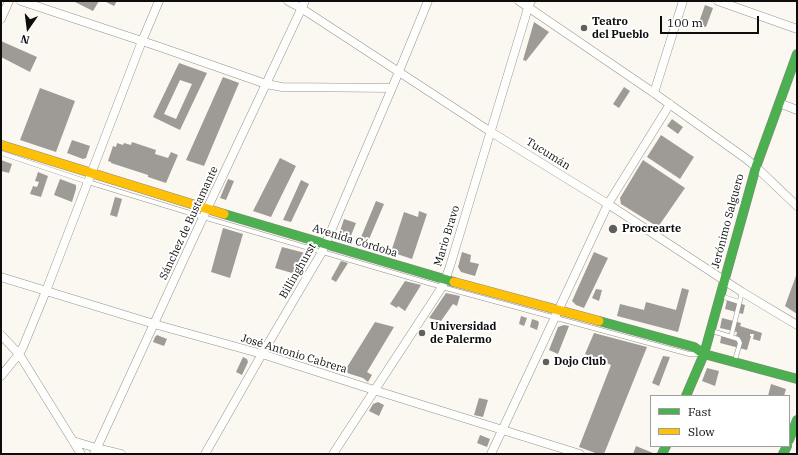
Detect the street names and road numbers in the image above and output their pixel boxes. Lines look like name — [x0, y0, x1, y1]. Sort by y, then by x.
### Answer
street label: Tucumán — [523, 135, 573, 173]
street label: Sánchez de Bustamante — [157, 164, 221, 282]
street label: Jerónimo Salguero — [709, 172, 747, 270]
street label: Mario Bravo — [432, 204, 462, 268]
street label: Avenida Córdoba — [311, 222, 399, 260]
street label: Billinghurst — [277, 241, 319, 301]
street label: José Antonio Cabrera — [239, 332, 349, 376]

